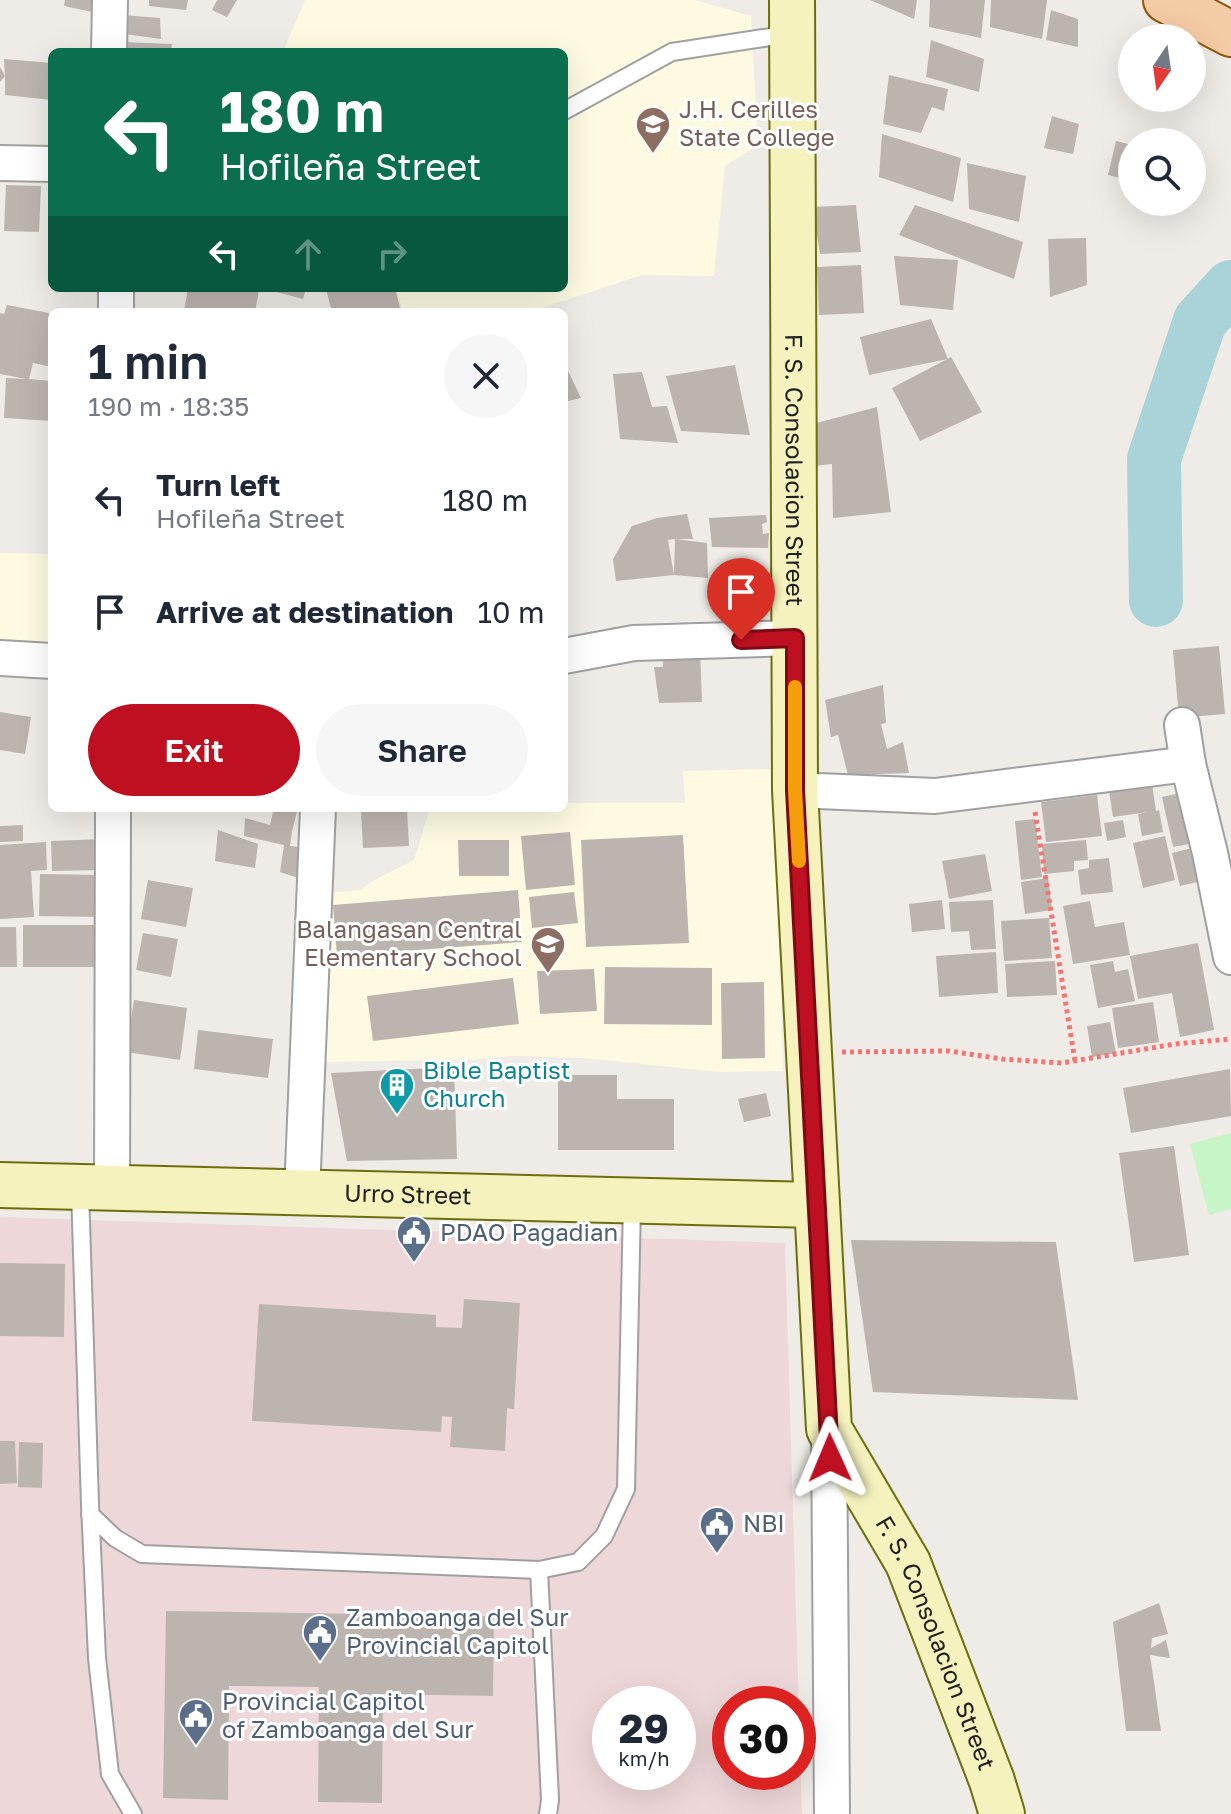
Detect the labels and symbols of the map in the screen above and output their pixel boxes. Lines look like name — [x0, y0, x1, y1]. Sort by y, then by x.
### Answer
north arrow — [1118, 24, 1206, 112]
place label: J.H. Cerilles State College — [679, 94, 835, 151]
school or university icon: J.H. Cerilles State College — [634, 105, 672, 155]
street label: F. S. Consolacion Street — [780, 334, 810, 606]
pin — [707, 558, 775, 640]
place label: Balangasan Central Elementary School — [296, 914, 522, 971]
school or university icon: Balangasan Central Elementary School — [529, 925, 567, 975]
place label: Bible Baptist Church — [423, 1055, 570, 1112]
building icon: Bible Baptist Church — [378, 1066, 416, 1116]
street label: Urro Street — [344, 1177, 472, 1210]
public building icon: PDAO Pagadian — [395, 1214, 433, 1264]
place label: PDAO Pagadian — [440, 1217, 618, 1246]
position arrow — [788, 1416, 872, 1500]
public building icon: NBI — [698, 1505, 736, 1555]
place label: NBI — [743, 1508, 785, 1537]
street label: F. S. Consolacion Street — [871, 1510, 1002, 1774]
place label: Zamboanga del Sur Provincial Capitol — [346, 1602, 569, 1659]
public building icon: Zamboanga del Sur Provincial Capitol — [301, 1613, 339, 1663]
place label: Provincial Capitol of Zamboanga del Sur — [222, 1686, 474, 1743]
speed limit sign: 30 — [712, 1686, 816, 1790]
public building icon: Provincial Capitol of Zamboanga del Sur — [177, 1697, 215, 1747]

